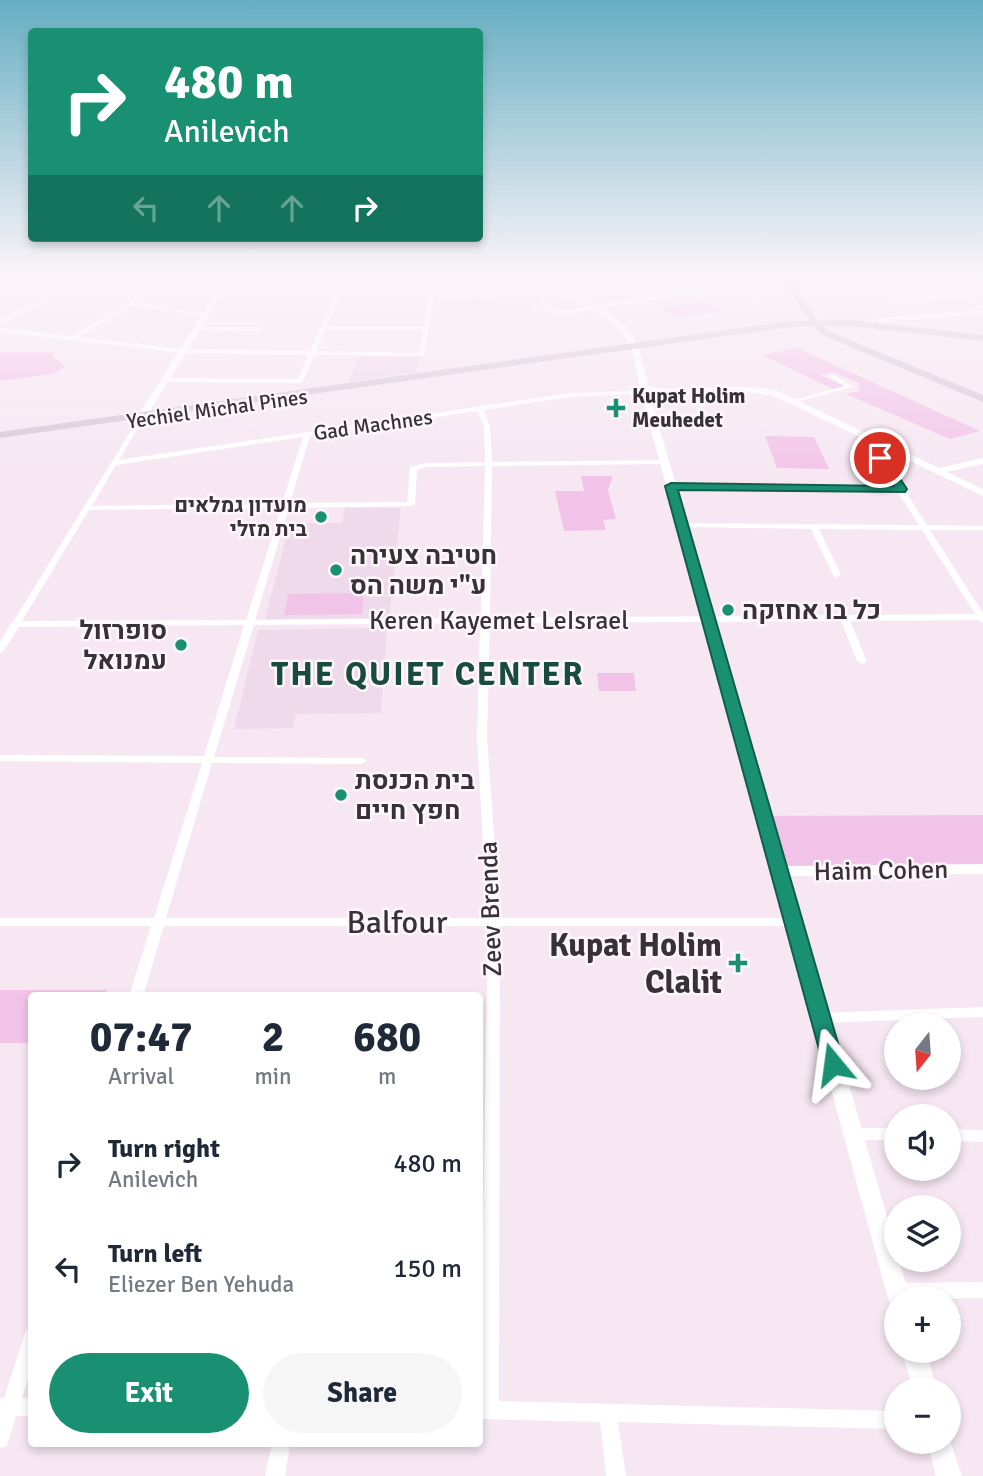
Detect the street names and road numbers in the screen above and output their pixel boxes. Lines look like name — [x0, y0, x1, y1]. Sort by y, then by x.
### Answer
street label: Yechiel Michal Pines — [125, 383, 309, 435]
street label: Gad Machnes — [312, 404, 434, 446]
street label: Keren Kayemet LeIsrael — [369, 605, 629, 637]
street label: Zeev Brenda — [473, 841, 509, 977]
street label: Haim Cohen — [813, 854, 949, 888]
street label: Balfour — [346, 903, 448, 942]

